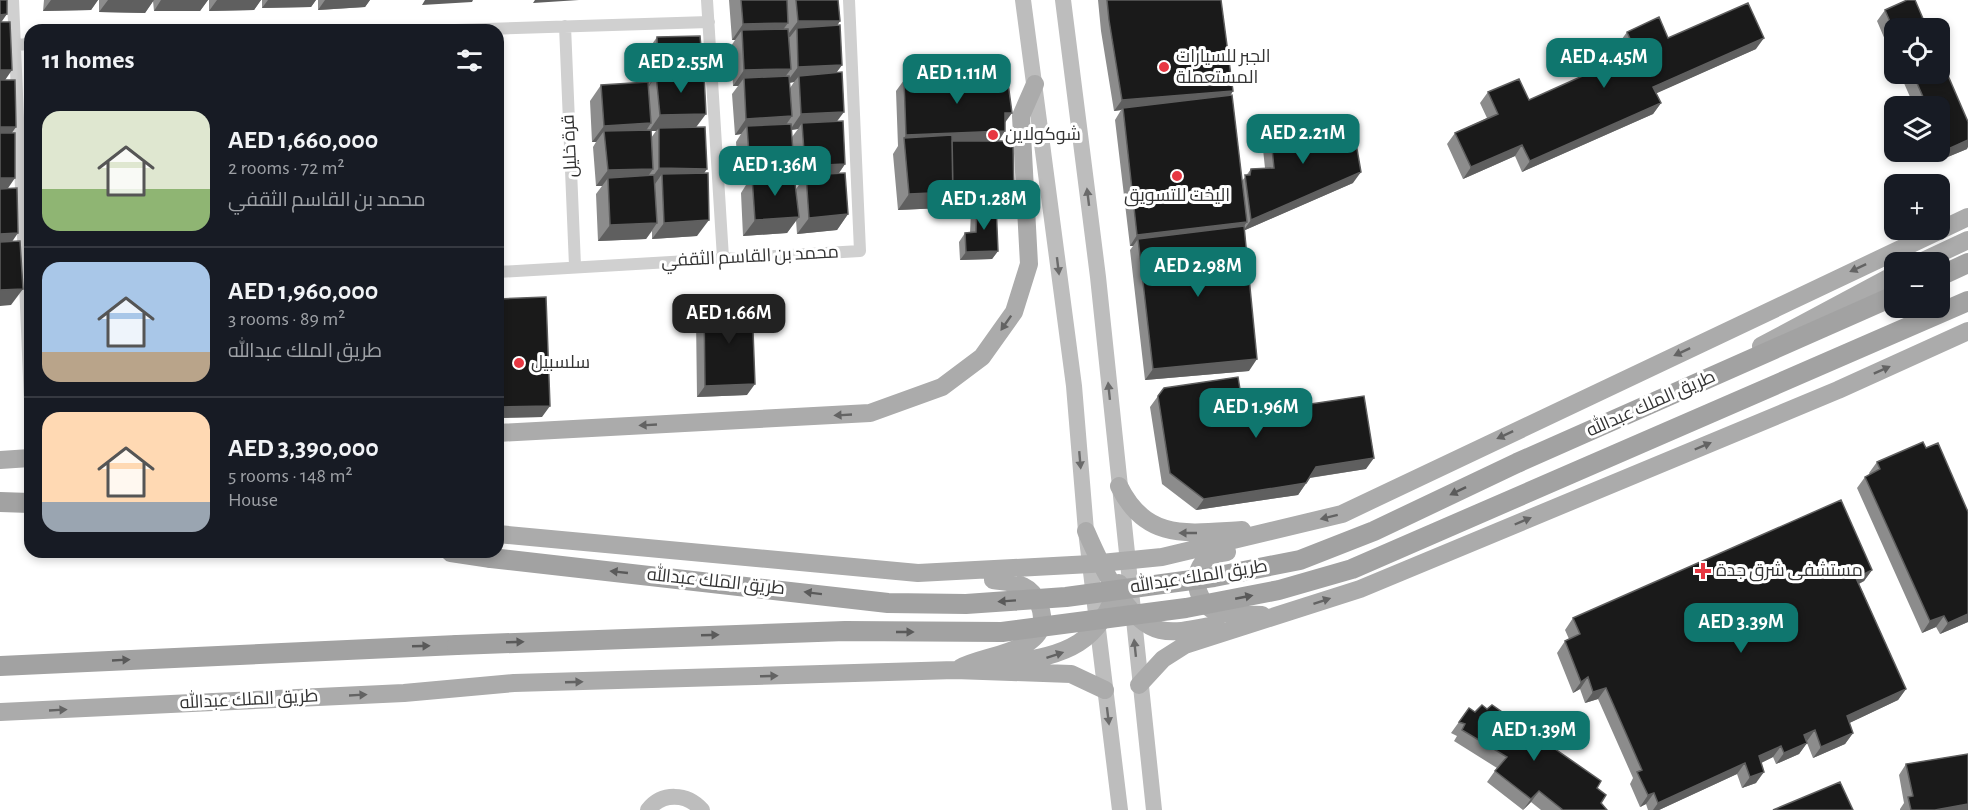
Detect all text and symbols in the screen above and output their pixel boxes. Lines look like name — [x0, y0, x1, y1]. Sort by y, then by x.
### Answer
map controls — [1884, 18, 1950, 318]
button: locate — [1884, 18, 1950, 84]
pin: AED 4.45M — [1535, 38, 1673, 89]
pin: AED 2.55M — [612, 43, 750, 94]
icon: filters — [453, 44, 486, 77]
text: 11 homes — [42, 47, 134, 73]
text: AED 4.45M — [1560, 47, 1648, 67]
place label: الجبر للسيارات المستعملة — [1176, 48, 1271, 87]
text: AED 2.55M — [638, 52, 724, 72]
pin: AED 1.11M — [888, 54, 1026, 105]
marker: الجبر للسيارات المستعملة — [1157, 60, 1171, 74]
text: AED 1.11M — [917, 63, 997, 83]
button: layers — [1884, 96, 1950, 162]
street label: قرة خليل — [559, 114, 582, 178]
pin: AED 2.21M — [1234, 114, 1372, 165]
text: AED 2.21M — [1261, 123, 1345, 143]
place label: شوكولاين — [1005, 125, 1081, 145]
text: AED 1,660,000 — [228, 127, 378, 153]
marker: شوكولاين — [986, 128, 1000, 142]
icon: home — [90, 135, 162, 207]
pin: AED 1.36M — [706, 146, 844, 197]
text: AED 1.36M — [733, 155, 817, 175]
text: 2 rooms · 72 m² — [228, 158, 345, 178]
marker: اليخت للتسويق — [1170, 169, 1184, 183]
button: + — [1884, 174, 1950, 240]
pin: AED 1.28M — [915, 180, 1053, 231]
one-way arrow — [1083, 187, 1092, 206]
place label: اليخت للتسويق — [1124, 187, 1230, 207]
text: AED 1.28M — [941, 189, 1027, 209]
text: محمد بن القاسم الثقفي — [228, 190, 426, 210]
street label: محمد بن القاسم الثقفي — [661, 242, 839, 275]
pin: AED 2.98M — [1129, 247, 1267, 298]
button: − — [1884, 252, 1950, 318]
text: AED 2.98M — [1154, 256, 1242, 276]
one-way arrow — [1054, 257, 1063, 276]
one-way arrow — [1849, 263, 1867, 273]
text: AED 1,960,000 — [228, 278, 378, 304]
icon: home — [90, 286, 162, 358]
pin: AED 1.66M — [660, 294, 798, 345]
text: AED 1.66M — [686, 303, 772, 323]
text: 3 rooms · 89 m² — [228, 309, 345, 329]
one-way arrow — [1000, 315, 1012, 331]
text: طريق الملك عبدالله — [228, 341, 382, 361]
one-way arrow — [1673, 347, 1690, 356]
place label: سلسبيل — [531, 354, 590, 373]
marker: سلسبيل — [512, 356, 526, 370]
street label: طريق الملك عبدالله — [1582, 364, 1719, 442]
one-way arrow — [1874, 365, 1892, 375]
one-way arrow — [1104, 381, 1114, 400]
pin: AED 1.96M — [1187, 388, 1325, 439]
text: AED 1.96M — [1213, 397, 1299, 417]
one-way arrow — [833, 410, 852, 419]
one-way arrow — [639, 421, 658, 430]
one-way arrow — [1497, 431, 1514, 440]
text: AED 3,390,000 — [228, 435, 379, 461]
icon: home — [90, 436, 162, 508]
one-way arrow — [1694, 441, 1712, 451]
one-way arrow — [1075, 450, 1085, 469]
text: 5 rooms · 148 m² — [228, 466, 352, 486]
one-way arrow — [1449, 486, 1466, 495]
text: House — [228, 490, 278, 510]
one-way arrow — [1320, 513, 1338, 523]
one-way arrow — [1514, 516, 1532, 526]
one-way arrow — [1179, 528, 1198, 538]
street label: طريق الملك عبدالله — [1128, 553, 1269, 599]
place label: مستشفى شرق جدة — [1716, 561, 1863, 582]
street label: طريق الملك عبدالله — [646, 562, 786, 600]
marker: مستشفى شرق جدة — [1694, 562, 1712, 580]
one-way arrow — [610, 567, 629, 577]
one-way arrow — [803, 589, 822, 598]
one-way arrow — [1235, 592, 1254, 601]
one-way arrow — [998, 596, 1017, 606]
one-way arrow — [1313, 596, 1331, 605]
pin: AED 3.39M — [1672, 603, 1810, 654]
text: AED 3.39M — [1698, 612, 1784, 632]
one-way arrow — [895, 627, 914, 637]
one-way arrow — [700, 631, 719, 640]
one-way arrow — [506, 638, 525, 647]
one-way arrow — [1130, 638, 1140, 657]
one-way arrow — [412, 642, 431, 651]
one-way arrow — [1046, 650, 1064, 659]
one-way arrow — [112, 655, 131, 664]
one-way arrow — [759, 671, 778, 680]
one-way arrow — [564, 677, 583, 686]
street label: طريق الملك عبدالله — [179, 683, 319, 715]
one-way arrow — [349, 691, 368, 700]
one-way arrow — [49, 705, 68, 714]
one-way arrow — [1104, 707, 1113, 726]
pin: AED 1.39M — [1465, 711, 1603, 762]
text: AED 1.39M — [1492, 720, 1576, 740]

